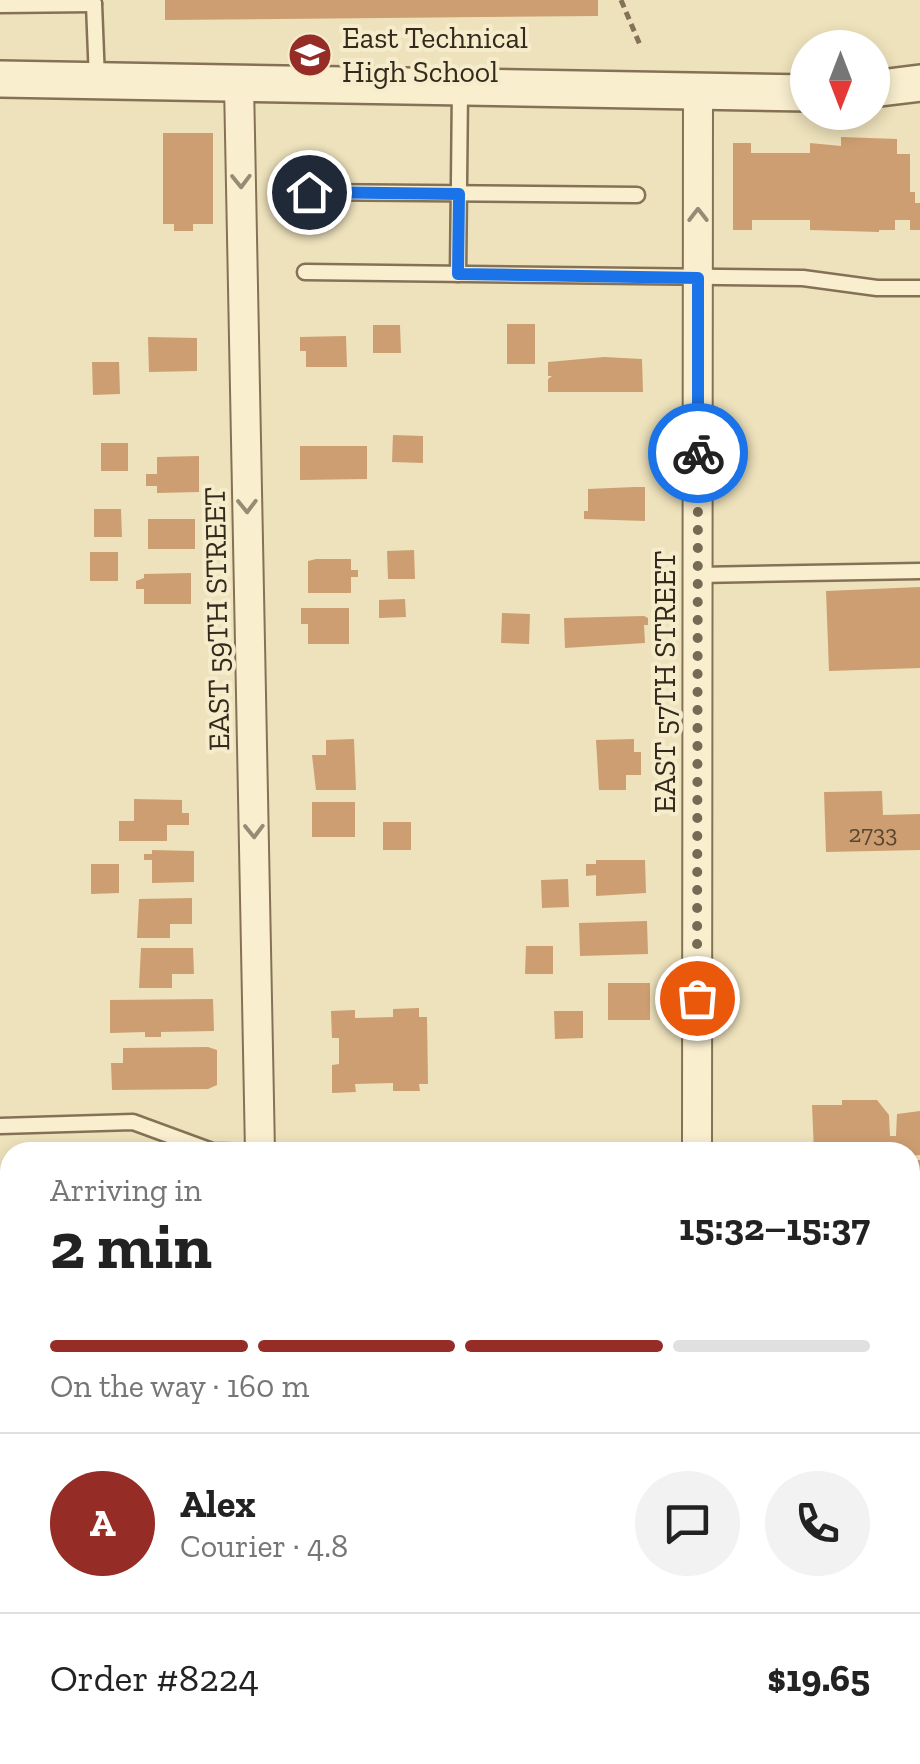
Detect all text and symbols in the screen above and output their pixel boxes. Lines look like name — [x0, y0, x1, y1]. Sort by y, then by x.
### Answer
place label: East Technical High School — [342, 20, 528, 90]
north arrow — [790, 30, 890, 130]
map controls — [790, 30, 890, 130]
school or university icon: East Technical High School — [287, 32, 333, 78]
pin — [267, 150, 352, 235]
icon: home — [282, 165, 337, 220]
one-way arrow — [230, 174, 252, 190]
one-way arrow — [687, 207, 709, 222]
courier — [648, 403, 748, 503]
icon: bike — [671, 426, 726, 481]
street label: EAST 59TH STREET — [197, 487, 237, 751]
one-way arrow — [237, 499, 258, 515]
street label: EAST 57TH STREET — [647, 551, 683, 813]
house number: 2733 — [848, 818, 898, 848]
one-way arrow — [243, 824, 264, 840]
pin — [655, 956, 740, 1041]
icon: bag — [670, 971, 725, 1026]
text: Arriving in — [50, 1171, 202, 1209]
text: 15:32–15:37 — [679, 1204, 870, 1250]
text: 2 min — [50, 1207, 212, 1285]
text: On the way · 160 m — [50, 1367, 309, 1405]
button: chat — [635, 1471, 740, 1576]
button: phone — [765, 1471, 870, 1576]
text: Alex — [180, 1481, 256, 1527]
text: A — [89, 1500, 116, 1546]
text: Courier · 4.8 — [180, 1527, 348, 1565]
text: Order #8224 — [50, 1655, 259, 1701]
text: $19.65 — [767, 1655, 870, 1701]

